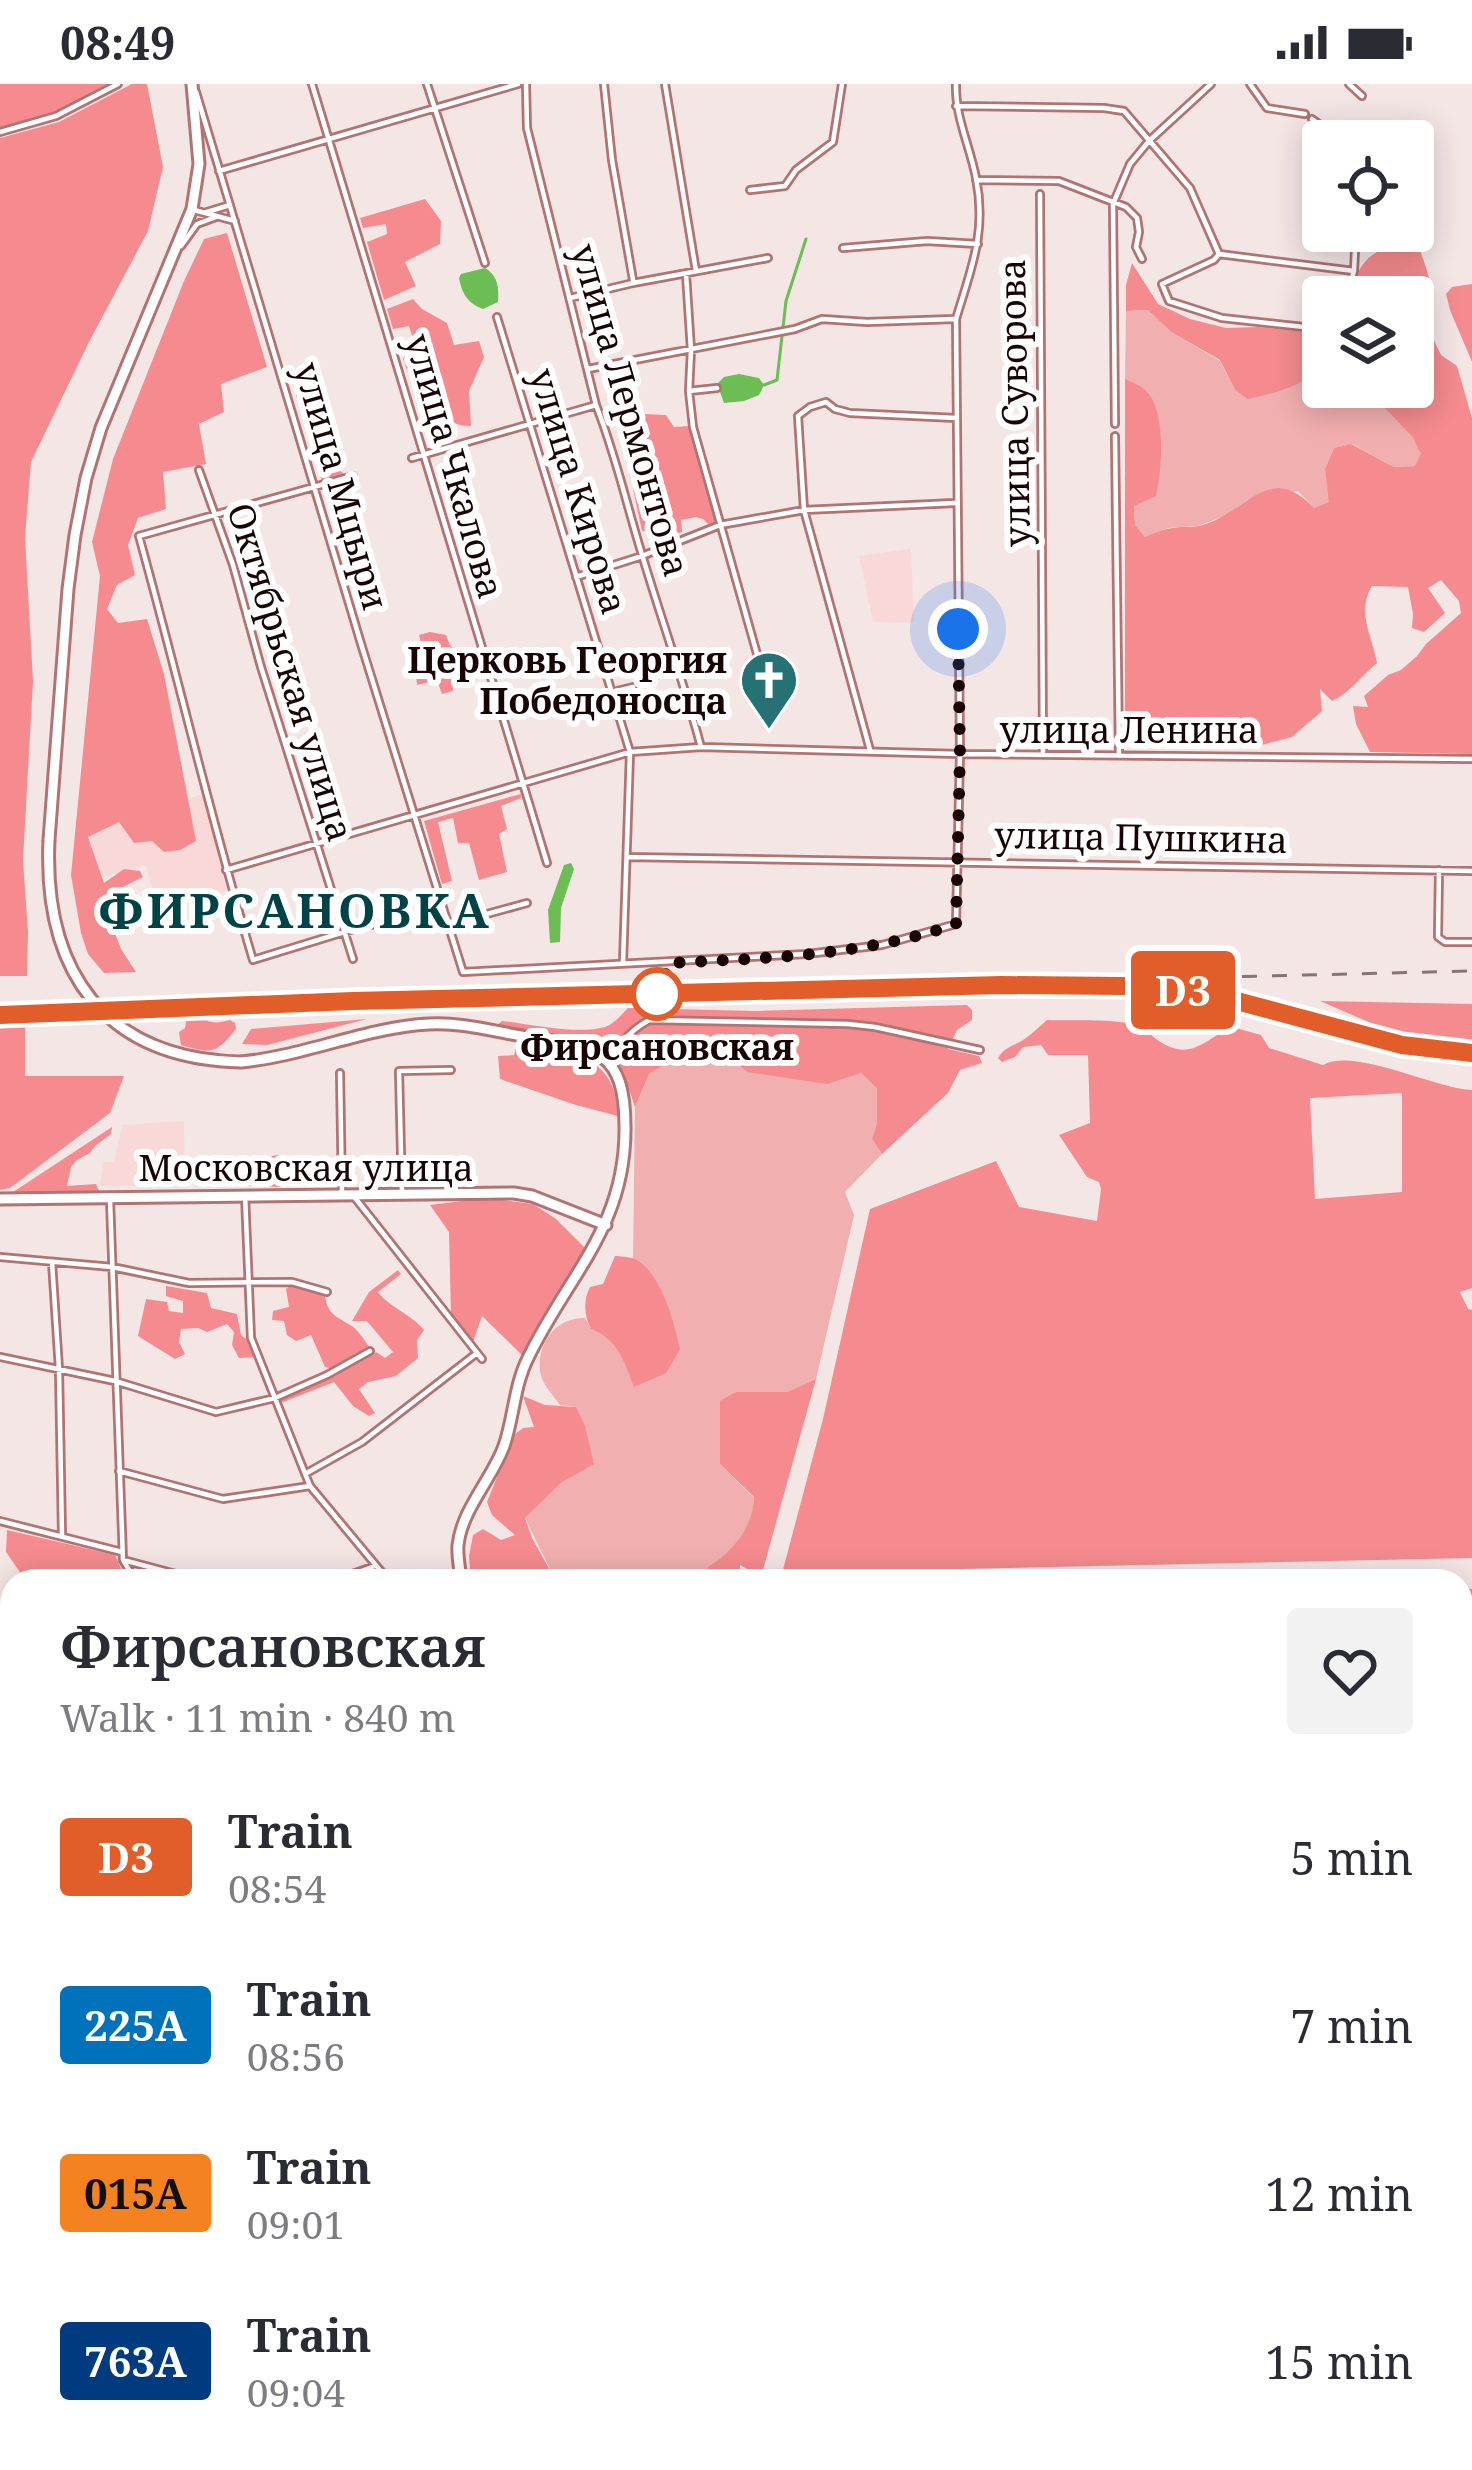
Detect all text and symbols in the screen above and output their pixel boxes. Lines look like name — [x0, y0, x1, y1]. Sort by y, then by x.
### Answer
text: 08:49 — [60, 12, 175, 73]
map controls — [1302, 120, 1434, 408]
button: locate — [1302, 120, 1434, 252]
street label: улица Лермонтова — [560, 238, 702, 582]
street label: улица Суворова — [987, 259, 1041, 547]
button: layers — [1302, 276, 1434, 408]
street label: улица Чкалова — [394, 328, 516, 604]
street label: улица Мцыри — [283, 356, 401, 616]
street label: улица Кирова — [518, 362, 640, 620]
street label: Октябрьская улица — [216, 497, 366, 847]
your location — [928, 599, 988, 659]
place label: Церковь Георгия Победоносца — [407, 635, 727, 725]
church icon: Церковь Георгия Победоносца — [738, 649, 800, 731]
street label: улица Ленина — [999, 705, 1259, 754]
street label: улица Пушкина — [994, 810, 1288, 864]
district label: ФИРСАНОВКА — [98, 877, 492, 942]
line badge: D3 — [1129, 951, 1237, 1029]
text: D3 — [1155, 961, 1211, 1018]
marker: Фирсановская — [632, 969, 682, 1019]
place label: Фирсановская — [520, 1022, 794, 1071]
street label: Московская улица — [138, 1143, 474, 1192]
text: Фирсановская — [60, 1606, 486, 1684]
button: heart — [1287, 1608, 1413, 1734]
text: Walk · 11 min · 840 m — [60, 1690, 456, 1743]
text: Train — [228, 1800, 353, 1861]
text: 5 min — [1290, 1827, 1413, 1888]
text: D3 — [98, 1828, 154, 1885]
text: 08:54 — [228, 1861, 326, 1914]
text: Train — [247, 1968, 372, 2029]
text: 7 min — [1290, 1995, 1413, 2056]
text: 225А — [84, 1996, 187, 2053]
text: 08:56 — [247, 2029, 345, 2082]
text: Train — [247, 2136, 372, 2197]
text: 12 min — [1265, 2163, 1413, 2224]
text: 015А — [84, 2164, 187, 2221]
text: 09:01 — [247, 2197, 345, 2250]
text: Train — [247, 2304, 372, 2365]
text: 15 min — [1265, 2331, 1413, 2392]
text: 763А — [84, 2332, 187, 2389]
text: 09:04 — [247, 2365, 345, 2418]

